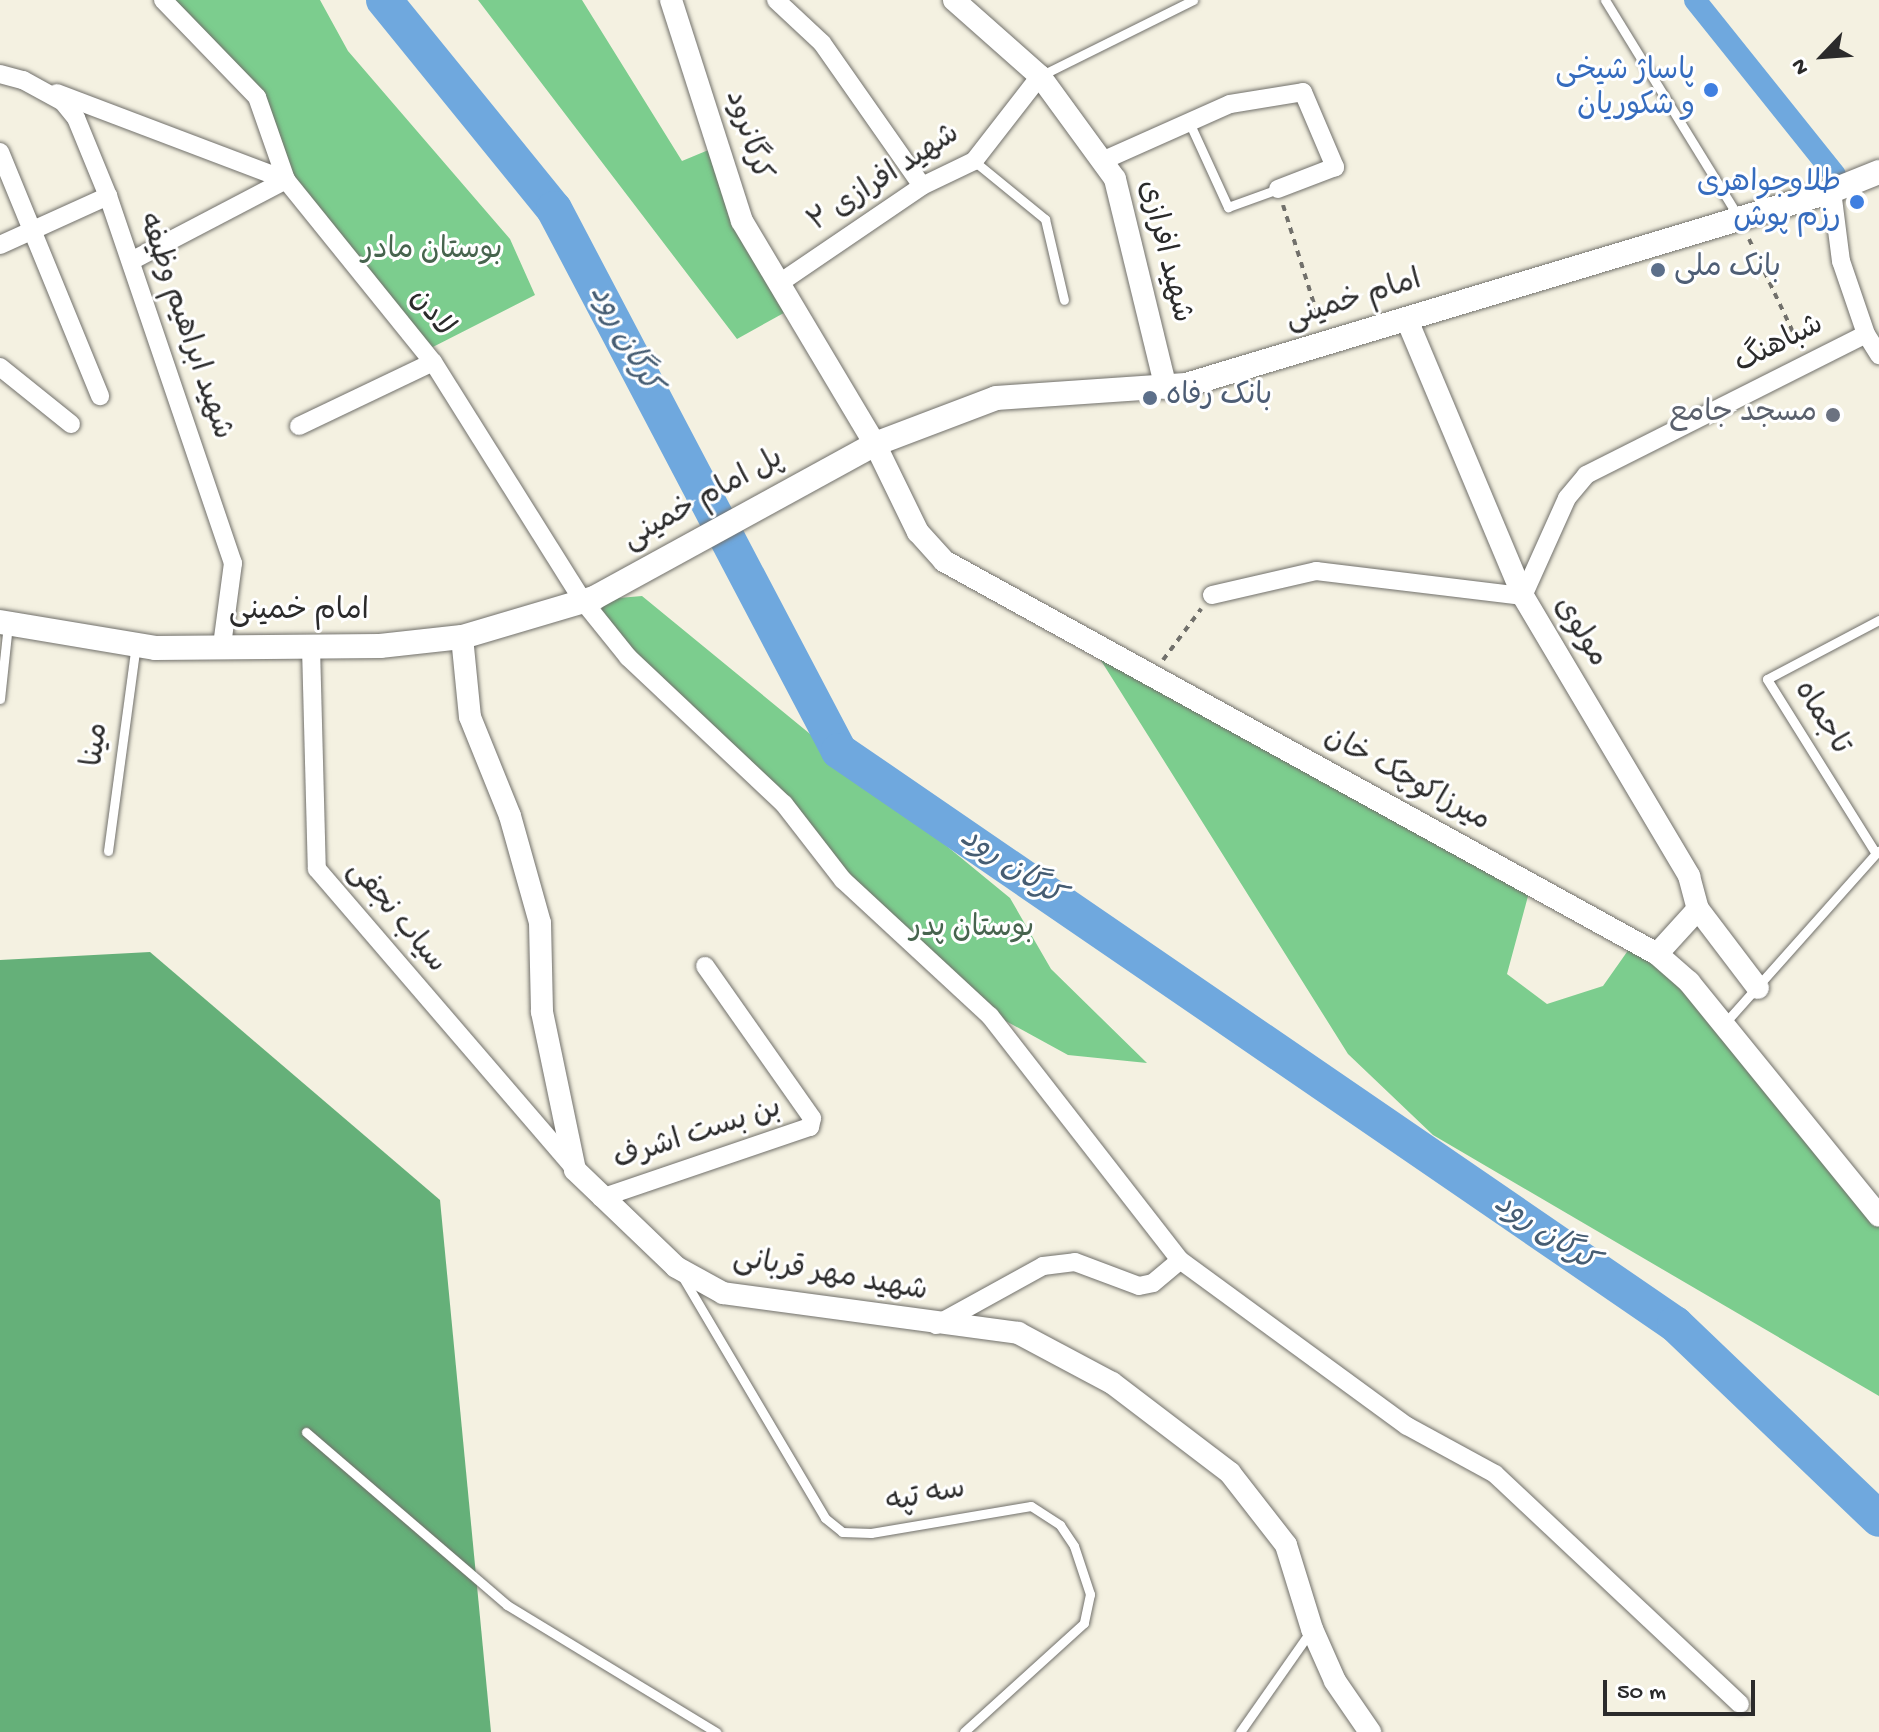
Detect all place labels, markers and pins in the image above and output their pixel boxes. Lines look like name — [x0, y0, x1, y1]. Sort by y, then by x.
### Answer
place label: پاساژ شیخی و شکوریان — [1555, 55, 1695, 126]
marker: پاساژ شیخی و شکوریان — [1702, 81, 1720, 99]
place label: طلاوجواهری رزم پوش — [1697, 167, 1841, 238]
marker: طلاوجواهری رزم پوش — [1848, 193, 1866, 211]
place label: بانک ملی — [1674, 252, 1781, 288]
marker: بانک ملی — [1649, 261, 1667, 279]
place label: بانک رفاه — [1166, 380, 1272, 416]
marker: بانک رفاه — [1141, 389, 1159, 407]
place label: مسجد جامع — [1669, 397, 1817, 433]
marker: مسجد جامع — [1824, 406, 1842, 424]

